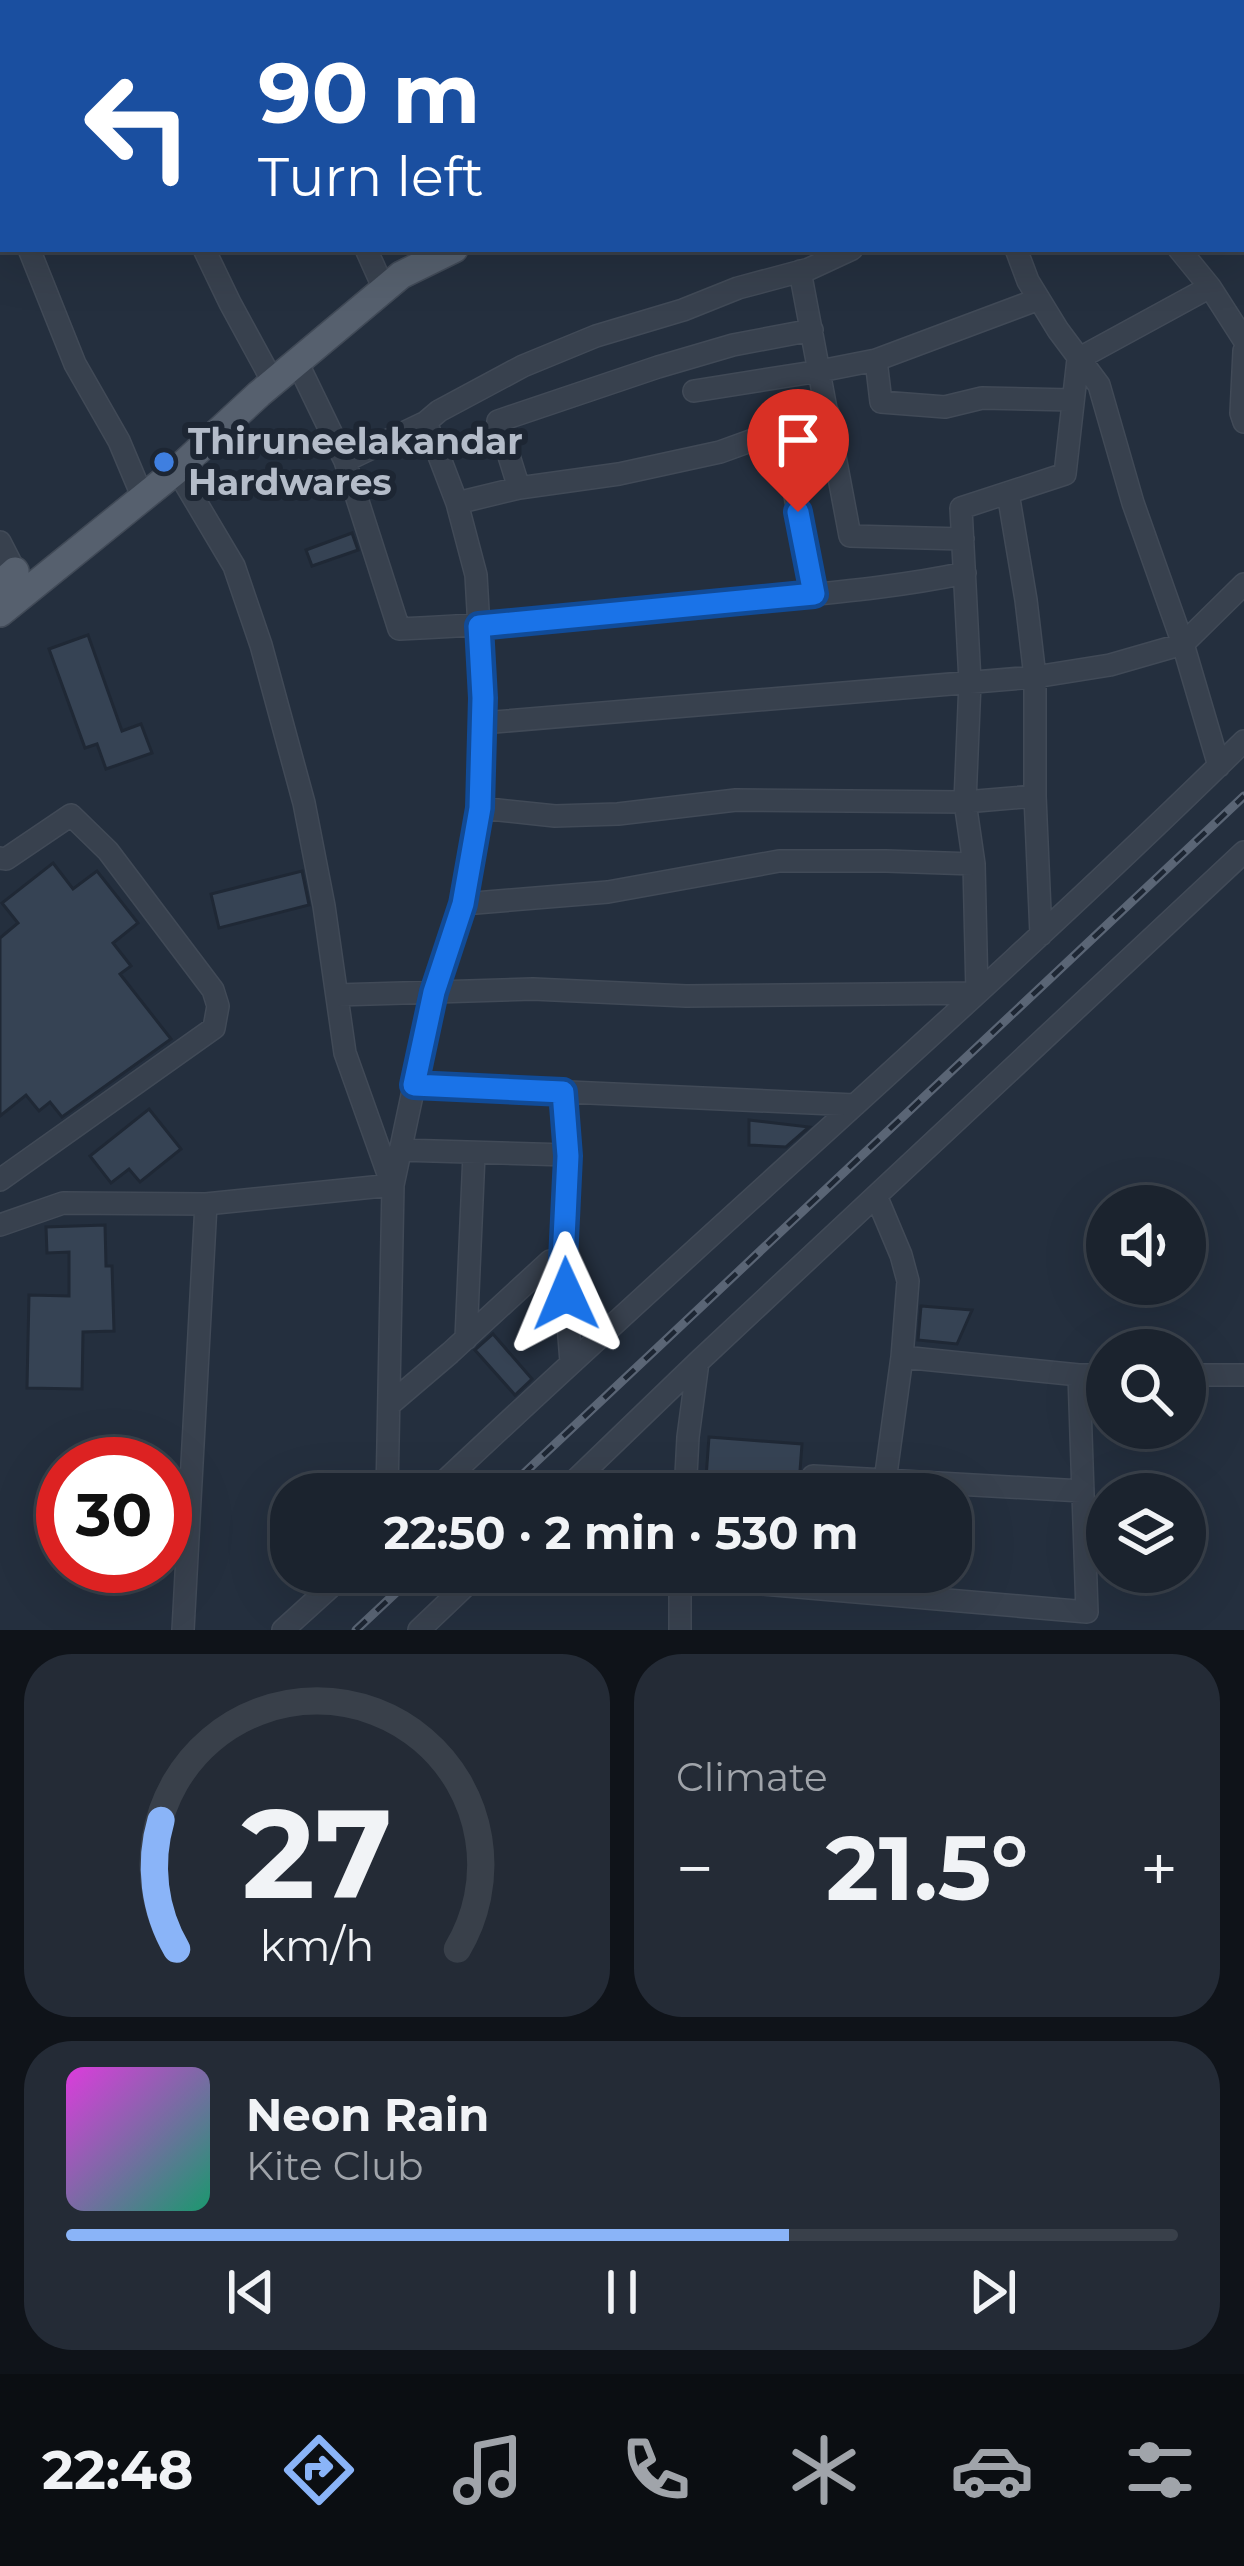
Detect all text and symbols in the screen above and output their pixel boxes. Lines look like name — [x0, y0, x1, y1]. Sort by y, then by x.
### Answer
text: 90 m — [258, 42, 480, 144]
icon: left — [60, 48, 216, 204]
text: Turn left — [258, 144, 484, 210]
pin — [747, 389, 849, 512]
icon: arrive — [765, 407, 831, 473]
place label: Thiruneelakandar Hardwares — [188, 419, 523, 504]
marker: Thiruneelakandar Hardwares — [151, 449, 177, 475]
map controls — [1086, 1185, 1206, 1593]
button: sound — [1086, 1185, 1206, 1305]
position arrow — [503, 1231, 629, 1357]
button: search — [1086, 1329, 1206, 1449]
speed limit sign: 30 — [36, 1437, 192, 1593]
button: layers — [1086, 1473, 1206, 1593]
text: 22:50 · 2 min · 530 m — [383, 1505, 859, 1560]
text: Climate — [676, 1753, 828, 1801]
text: 27 — [241, 1777, 393, 1929]
text: 21.5° — [826, 1813, 1028, 1923]
text: − — [676, 1828, 714, 1909]
text: + — [1140, 1828, 1178, 1909]
text: km/h — [260, 1918, 374, 1971]
text: Neon Rain — [246, 2087, 489, 2142]
text: Kite Club — [246, 2142, 424, 2190]
icon: previous — [218, 2259, 284, 2325]
icon: pause — [589, 2259, 655, 2325]
icon: next — [960, 2259, 1026, 2325]
icon: directions — [277, 2428, 361, 2512]
icon: music — [446, 2428, 530, 2512]
icon: phone — [614, 2428, 698, 2512]
icon: climate — [782, 2428, 866, 2512]
icon: car — [950, 2428, 1034, 2512]
icon: filters — [1118, 2428, 1202, 2512]
text: 22:48 — [42, 2437, 193, 2503]

